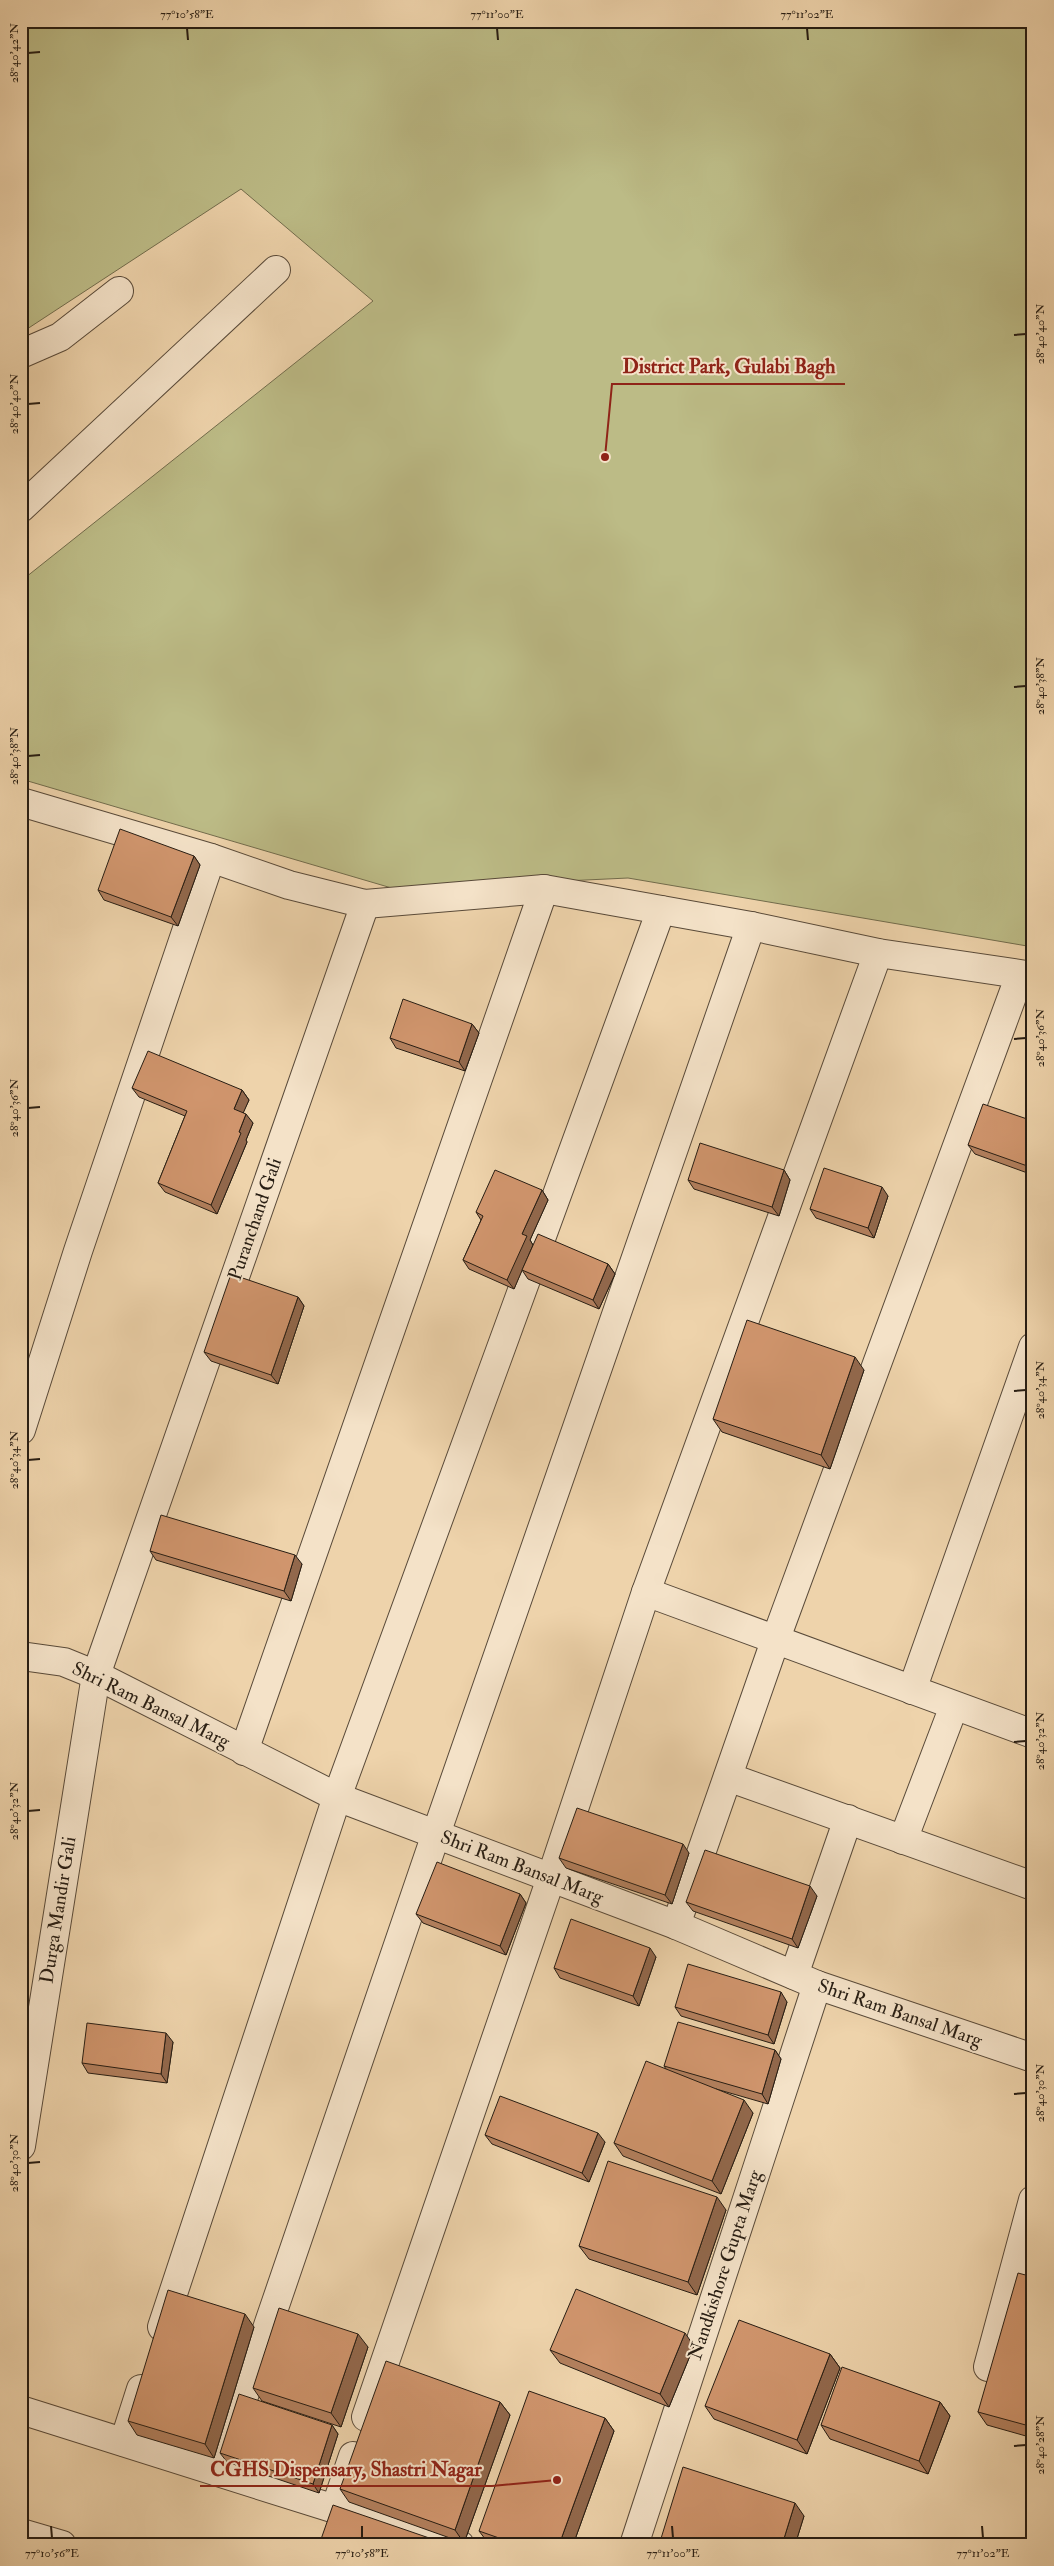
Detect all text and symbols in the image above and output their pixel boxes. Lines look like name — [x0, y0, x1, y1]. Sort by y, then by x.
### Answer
text: 77°10'58"E — [160, 7, 214, 22]
text: 77°11'00"E — [470, 7, 524, 22]
text: 77°11'02"E — [780, 7, 834, 22]
text: 28°40'42"N — [7, 23, 22, 83]
text: 28°40'40"N — [1033, 304, 1048, 364]
callout: District Park, Gulabi Bagh — [612, 349, 845, 384]
text: District Park, Gulabi Bagh — [622, 354, 836, 380]
text: 28°40'40"N — [7, 374, 22, 434]
text: 28°40'38"N — [1033, 657, 1048, 715]
text: 28°40'38"N — [7, 727, 22, 785]
text: 28°40'36"N — [1033, 1009, 1048, 1067]
text: 28°40'36"N — [7, 1079, 22, 1137]
street label: Puranchand Gali — [223, 1155, 287, 1283]
text: 28°40'34"N — [1033, 1360, 1048, 1419]
text: 28°40'34"N — [7, 1430, 22, 1489]
street label: Shri Ram Bansal Marg — [68, 1656, 234, 1754]
text: 28°40'32"N — [1033, 1712, 1048, 1770]
text: 28°40'32"N — [7, 1782, 22, 1840]
street label: Shri Ram Bansal Marg — [437, 1825, 607, 1909]
street label: Durga Mandir Gali — [35, 1835, 81, 1985]
street label: Shri Ram Bansal Marg — [815, 1974, 986, 2053]
text: 28°40'30"N — [1033, 2064, 1048, 2122]
text: 28°40'30"N — [7, 2134, 22, 2192]
street label: Nandkishore Gupta Marg — [683, 2167, 768, 2363]
text: 28°40'28"N — [1033, 2415, 1048, 2475]
callout: CGHS Dispensary, Shastri Nagar — [200, 2451, 492, 2486]
text: CGHS Dispensary, Shastri Nagar — [210, 2457, 482, 2483]
text: 77°10'56"E — [25, 2546, 79, 2561]
text: 77°10'58"E — [335, 2546, 389, 2561]
text: 77°11'00"E — [646, 2546, 700, 2561]
text: 77°11'02"E — [956, 2546, 1010, 2561]

